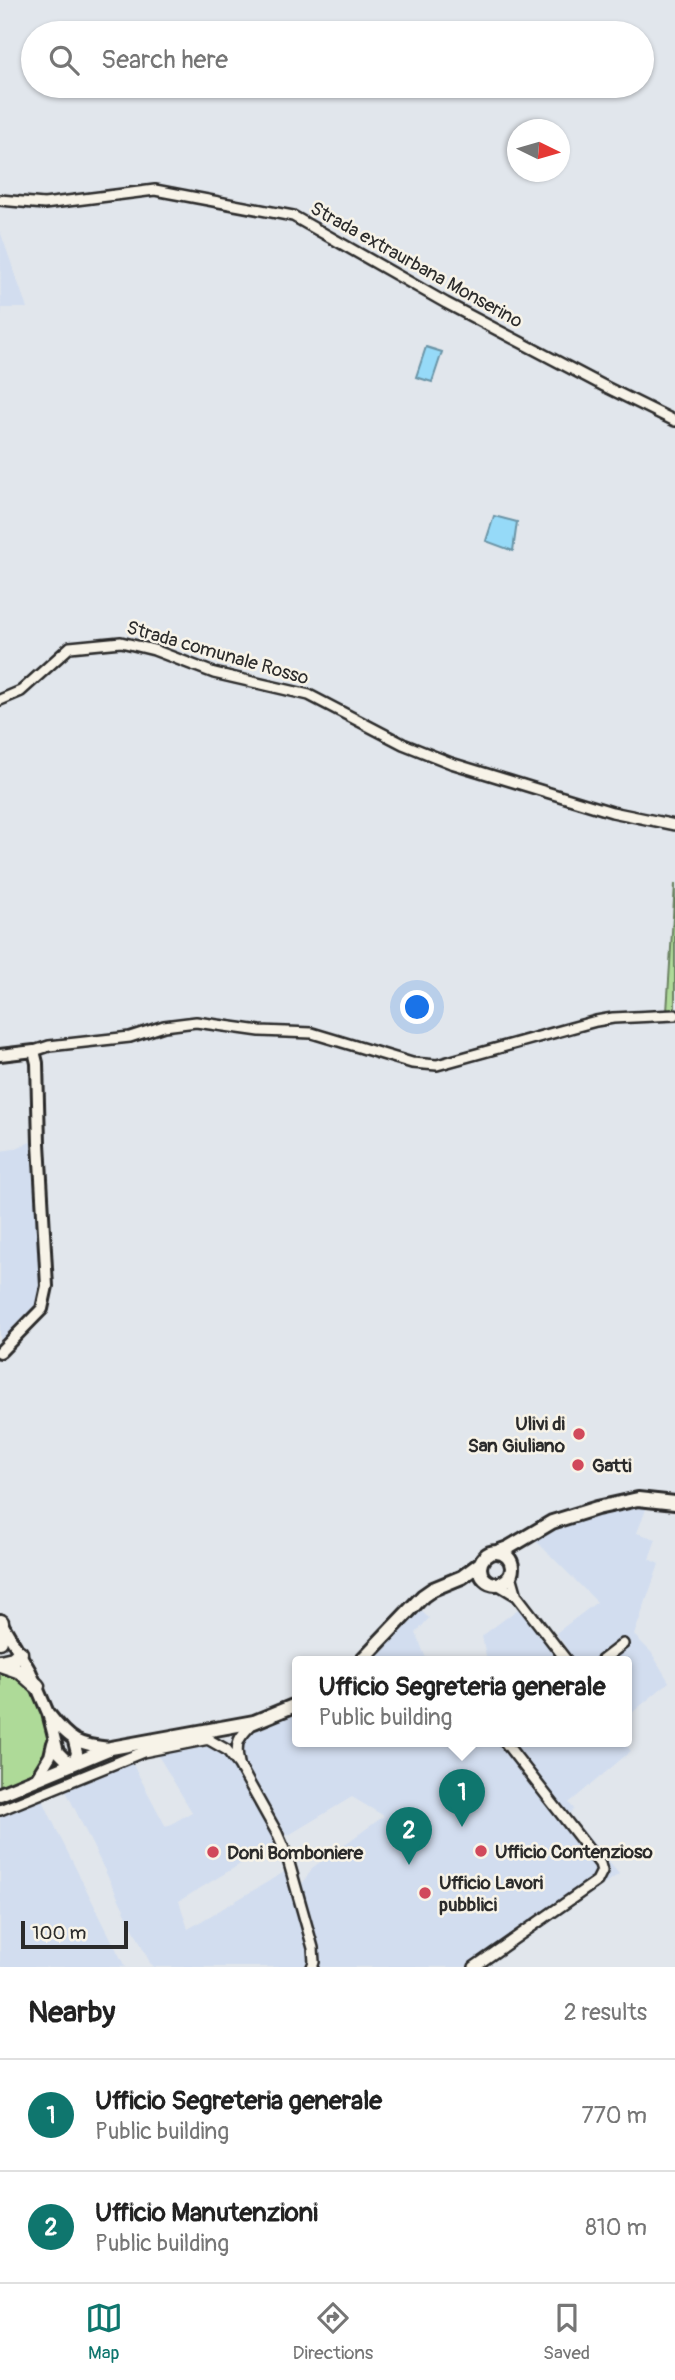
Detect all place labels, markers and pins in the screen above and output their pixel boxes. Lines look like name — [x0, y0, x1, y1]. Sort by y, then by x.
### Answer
place label: Ulivi di San Giuliano — [468, 1412, 566, 1458]
marker: Ulivi di San Giuliano — [571, 1426, 587, 1442]
place label: Gatti — [592, 1454, 632, 1478]
marker: Gatti — [570, 1457, 586, 1473]
pin: 1 — [439, 1769, 485, 1827]
pin: 2 — [386, 1807, 432, 1865]
place label: Ufficio Contenzioso — [495, 1840, 653, 1864]
place label: Doni Bomboniere — [227, 1841, 364, 1865]
marker: Ufficio Contenzioso — [473, 1843, 489, 1859]
marker: Doni Bomboniere — [205, 1844, 221, 1860]
place label: Ufficio Lavori pubblici — [439, 1871, 544, 1917]
marker: Ufficio Lavori pubblici — [417, 1885, 433, 1901]

